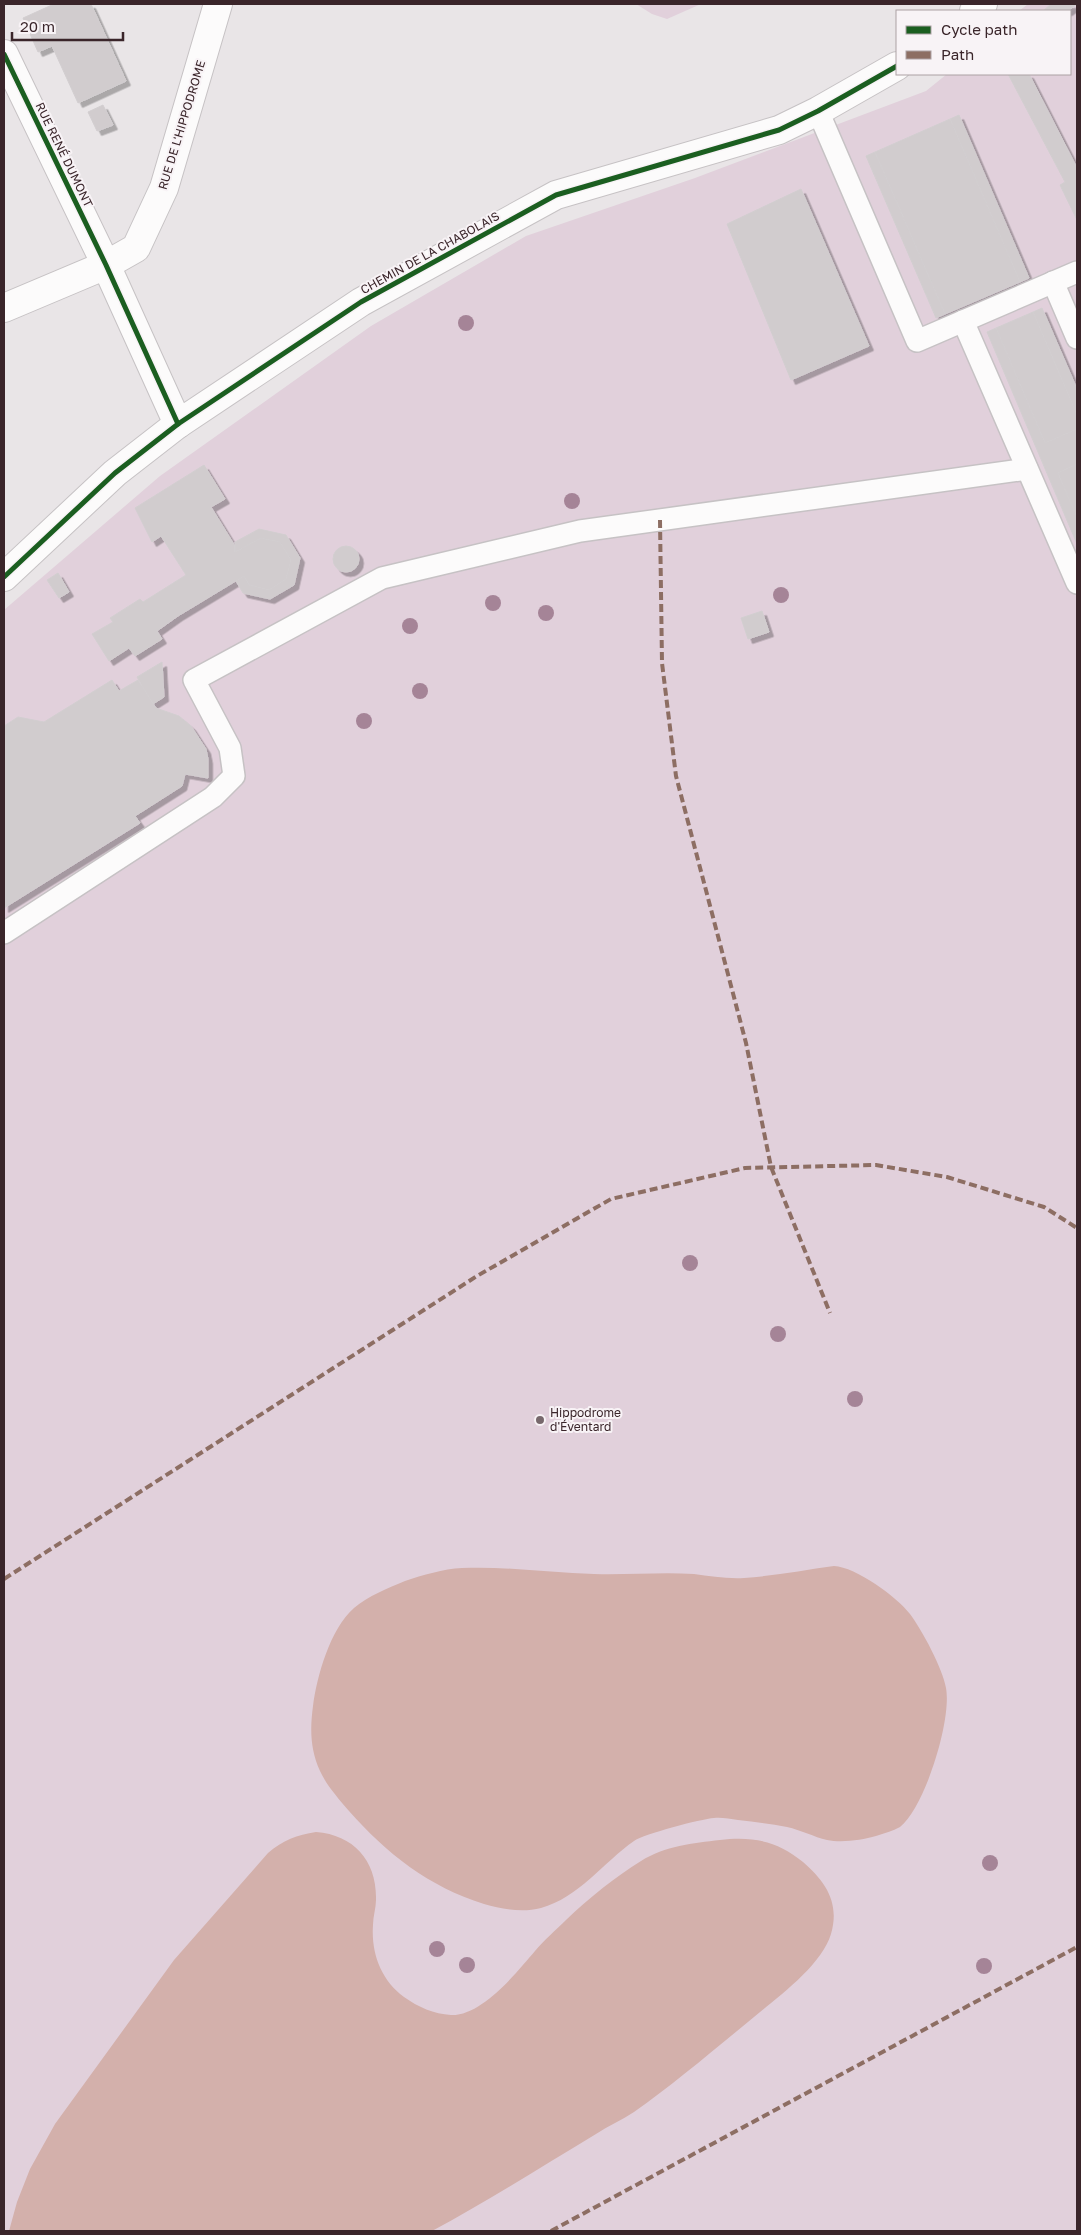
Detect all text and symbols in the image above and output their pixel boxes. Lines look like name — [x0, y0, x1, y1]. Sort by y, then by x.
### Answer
scale bar — [12, 10, 124, 42]
legend — [896, 10, 1071, 75]
text: 20 m — [20, 17, 55, 35]
text: Cycle path — [941, 20, 1017, 38]
text: Path — [941, 45, 974, 63]
street label: RUE DE L'HIPPODROME — [155, 58, 208, 191]
street label: RUE RENÉ DUMONT — [33, 100, 97, 210]
street label: CHEMIN DE LA CHABOLAIS — [358, 208, 502, 297]
place label: Hippodrome d'Éventard — [550, 1405, 621, 1434]
marker: Hippodrome d'Éventard — [534, 1414, 546, 1426]

